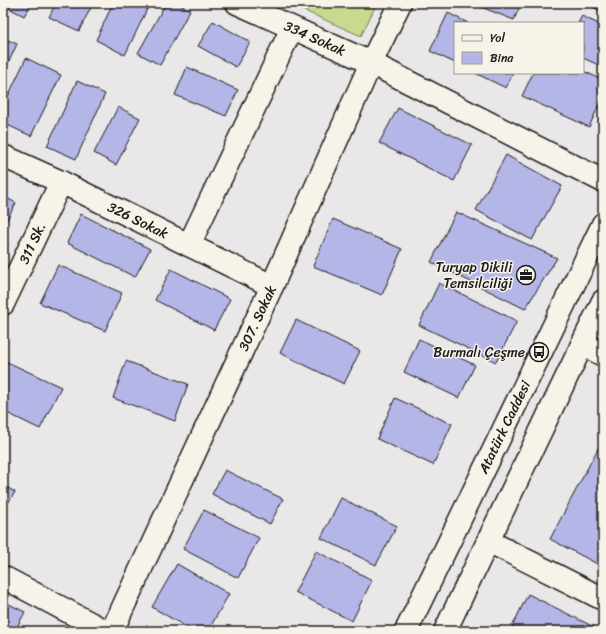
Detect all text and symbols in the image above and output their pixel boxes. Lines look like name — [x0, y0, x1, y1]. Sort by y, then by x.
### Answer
street label: 334 Sokak — [280, 14, 350, 63]
legend — [454, 22, 584, 74]
text: Yol — [490, 27, 505, 49]
text: Bina — [490, 47, 514, 69]
street label: 326 Sokak — [103, 195, 173, 246]
street label: 311 Sk. — [12, 218, 53, 268]
place label: Turyap Dikili Temsilciliği — [436, 255, 513, 296]
office icon: Turyap Dikili Temsilciliği — [515, 264, 537, 286]
street label: 307. Sokak — [231, 281, 284, 355]
place label: Burmalı Çeşme — [433, 340, 525, 365]
bus stop icon: Burmalı Çeşme — [528, 341, 550, 363]
street label: Atatürk Caddesi — [471, 375, 538, 479]

